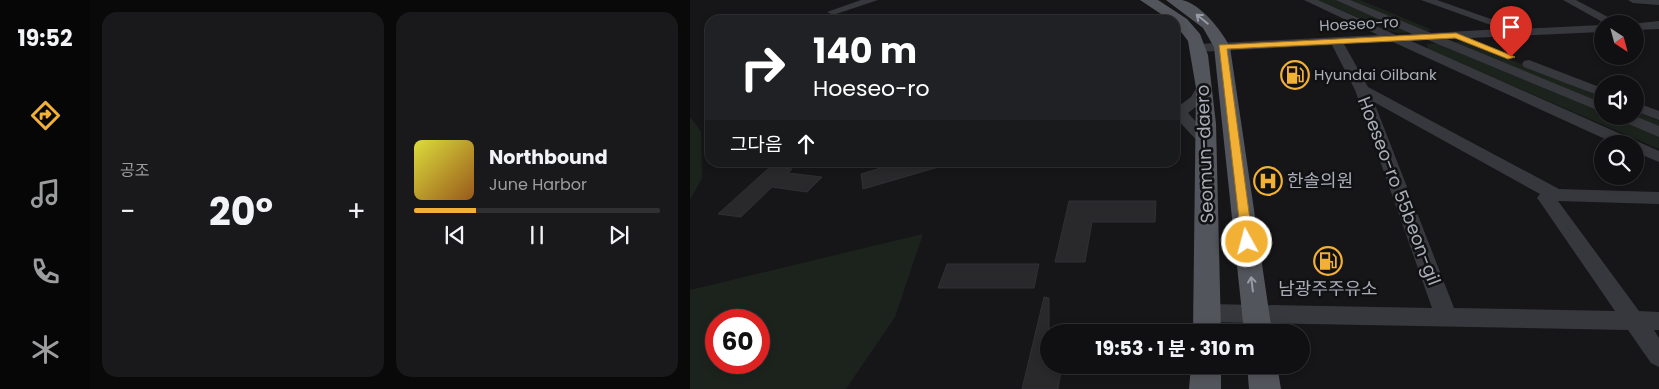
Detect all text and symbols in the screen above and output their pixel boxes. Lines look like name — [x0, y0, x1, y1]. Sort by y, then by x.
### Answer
pin — [1490, 6, 1532, 57]
street label: Hoeseo-ro — [1319, 11, 1399, 36]
icon: arrive — [1497, 13, 1525, 41]
one-way arrow — [1196, 14, 1209, 25]
north arrow — [1594, 15, 1644, 65]
map controls — [1594, 15, 1644, 185]
text: 19:52 — [18, 23, 72, 54]
text: 140 m — [813, 26, 917, 75]
icon: right — [730, 35, 795, 100]
fuel station icon: Hyundai Oilbank — [1280, 60, 1310, 90]
place label: Hyundai Oilbank — [1314, 64, 1437, 85]
text: Hoeseo-ro — [813, 73, 930, 104]
button: sound — [1594, 75, 1644, 125]
street label: Seomun-daero — [1190, 84, 1219, 224]
street label: Hoeseo-ro 55beon-gil — [1352, 93, 1447, 289]
icon: directions — [28, 98, 63, 133]
icon: ahead — [792, 130, 820, 158]
text: 그다음 — [730, 131, 782, 158]
button: search — [1594, 135, 1644, 185]
text: Northbound — [489, 144, 608, 171]
text: 공조 — [120, 159, 149, 182]
hospital icon: 한솔의원 — [1253, 166, 1283, 196]
place label: 한솔의원 — [1287, 168, 1353, 193]
text: June Harbor — [489, 173, 587, 196]
icon: music — [28, 176, 63, 211]
text: 20° — [209, 185, 273, 238]
text: − — [120, 192, 135, 231]
text: + — [347, 192, 366, 231]
position arrow — [1220, 215, 1272, 267]
icon: previous — [441, 221, 469, 249]
icon: pause — [523, 221, 551, 249]
icon: next — [605, 221, 633, 249]
fuel station icon: 남광주주유소 — [1313, 246, 1343, 276]
icon: phone — [28, 254, 63, 289]
one-way arrow — [1247, 276, 1257, 292]
place label: 남광주주유소 — [1278, 276, 1378, 301]
speed limit sign: 60 — [705, 309, 770, 374]
icon: climate — [28, 332, 63, 367]
text: 19:53 · 1 분 · 310 m — [1095, 335, 1255, 362]

